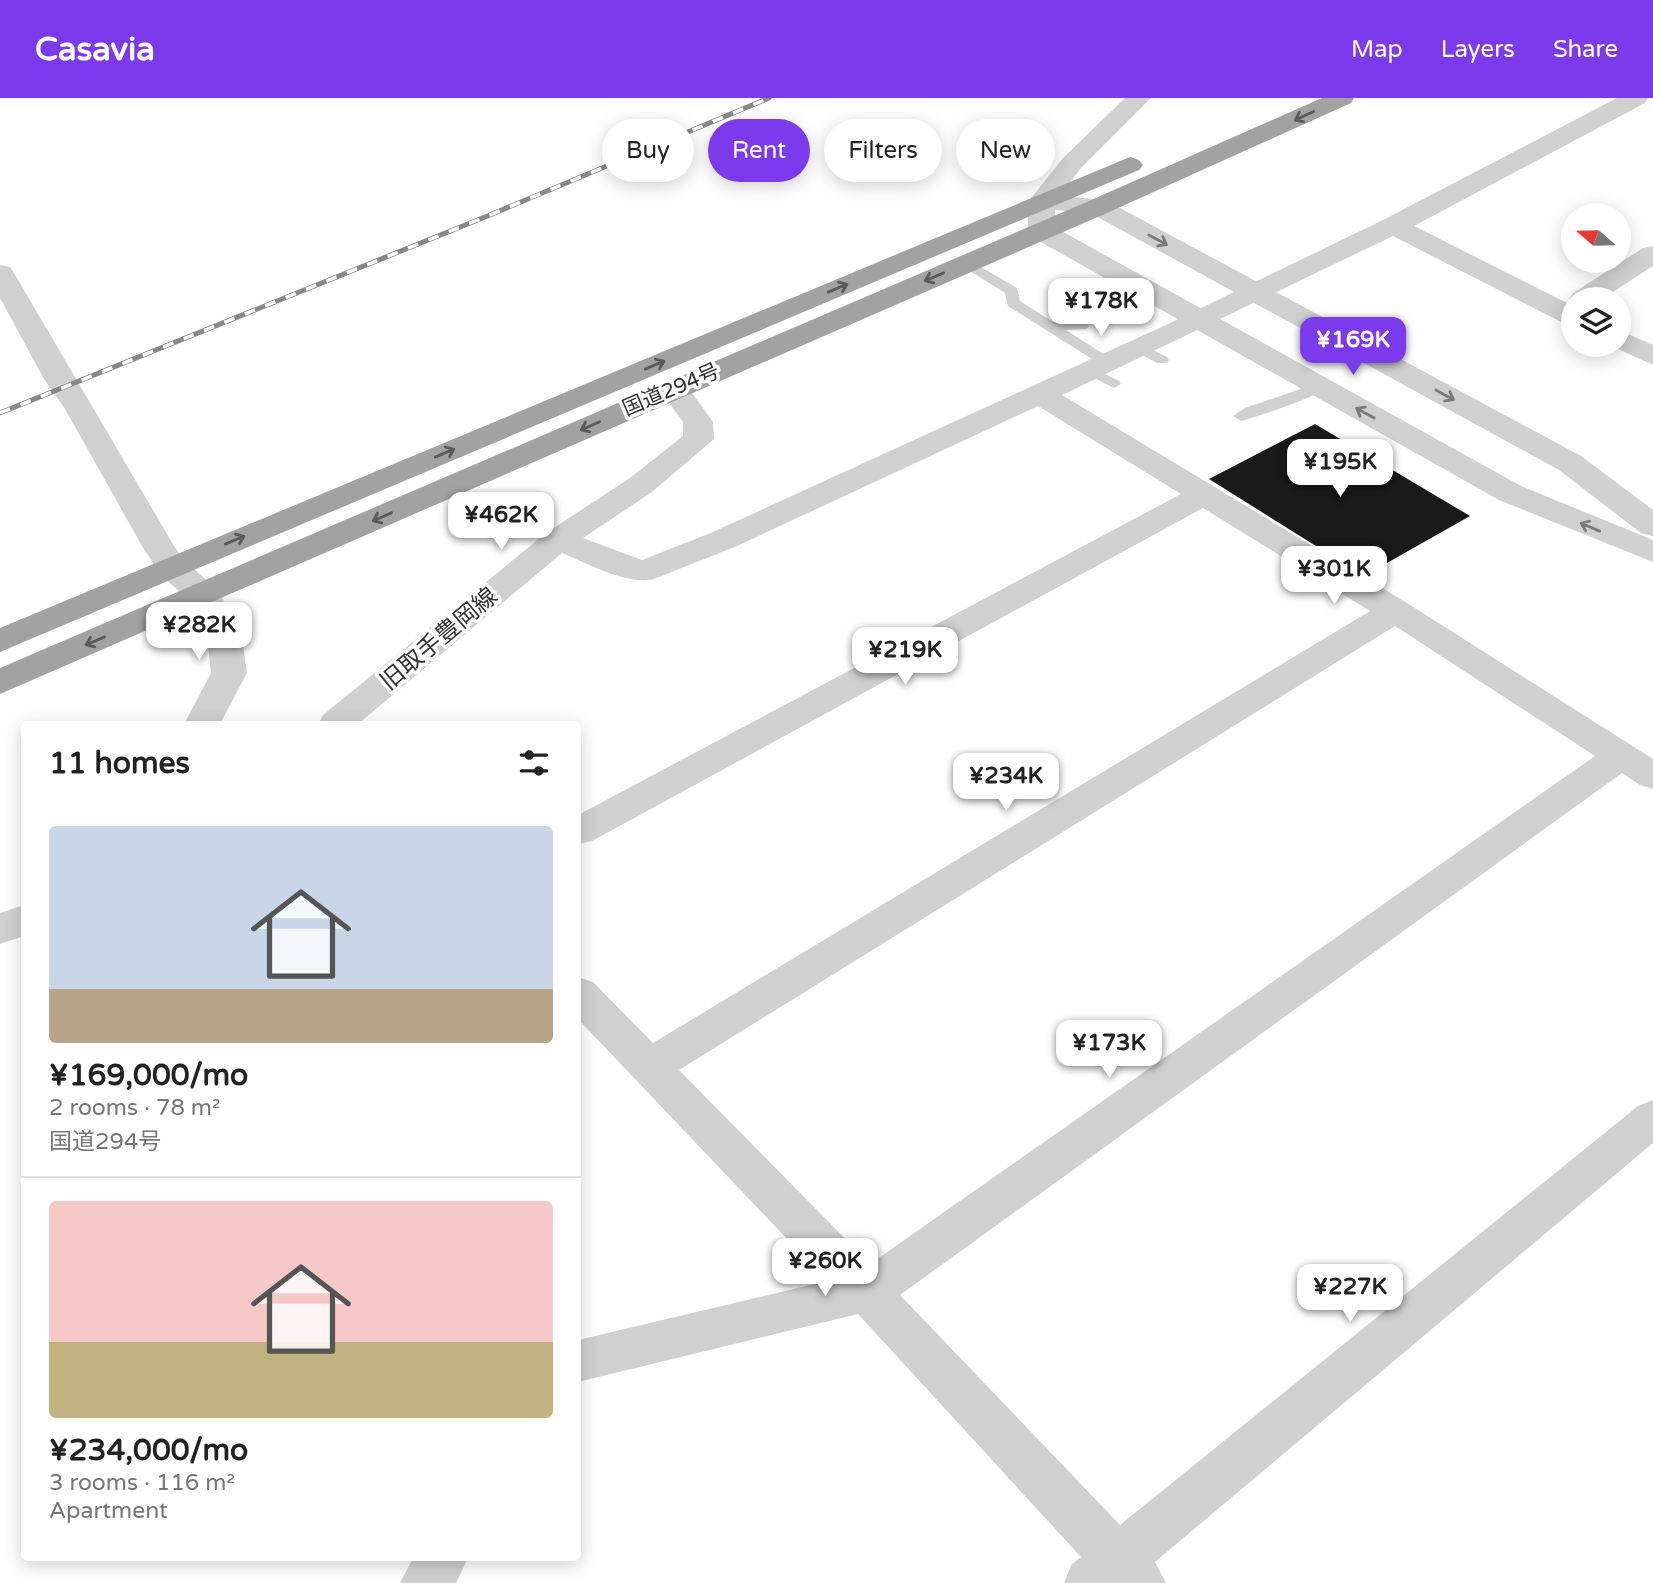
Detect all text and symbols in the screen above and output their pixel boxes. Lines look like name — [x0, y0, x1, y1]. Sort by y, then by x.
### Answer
text: Casavia — [35, 30, 155, 69]
text: Map — [1351, 35, 1403, 64]
text: Layers — [1441, 35, 1515, 64]
text: Share — [1553, 35, 1618, 64]
one-way arrow — [1294, 110, 1315, 123]
chip: Buy — [602, 119, 694, 182]
chip: Rent — [708, 119, 810, 182]
chip: Filters — [824, 119, 942, 182]
chip: New — [956, 119, 1055, 182]
north arrow — [1561, 203, 1631, 273]
map controls — [1561, 203, 1631, 357]
one-way arrow — [1148, 233, 1168, 247]
one-way arrow — [924, 272, 945, 285]
pin: ¥178K — [1052, 278, 1150, 338]
one-way arrow — [827, 281, 848, 294]
text: ¥178K — [1064, 287, 1138, 315]
button: layers — [1561, 287, 1631, 357]
pin: ¥169K — [1304, 317, 1402, 377]
text: ¥169K — [1316, 326, 1390, 354]
street label: 国道294号 — [619, 358, 723, 422]
one-way arrow — [644, 358, 666, 371]
one-way arrow — [1434, 388, 1454, 402]
one-way arrow — [1356, 406, 1376, 420]
one-way arrow — [580, 420, 601, 433]
pin: ¥195K — [1291, 440, 1389, 499]
one-way arrow — [434, 446, 456, 459]
text: ¥195K — [1303, 448, 1377, 476]
pin: ¥462K — [452, 492, 550, 552]
text: ¥462K — [464, 501, 538, 529]
one-way arrow — [371, 511, 393, 524]
one-way arrow — [1579, 520, 1601, 533]
one-way arrow — [224, 533, 246, 546]
pin: ¥301K — [1285, 546, 1383, 606]
text: ¥301K — [1297, 555, 1371, 583]
street label: 旧取手豊岡線 — [375, 582, 503, 696]
pin: ¥282K — [150, 602, 248, 662]
text: ¥282K — [162, 611, 236, 639]
pin: ¥219K — [856, 628, 954, 687]
one-way arrow — [84, 636, 106, 649]
text: ¥219K — [868, 636, 942, 664]
icon: filters — [515, 744, 553, 782]
text: 11 homes — [49, 745, 190, 782]
pin: ¥234K — [957, 754, 1055, 813]
text: ¥234K — [969, 762, 1043, 790]
icon: home — [238, 871, 364, 997]
pin: ¥173K — [1060, 1020, 1158, 1080]
text: ¥173K — [1072, 1029, 1146, 1057]
text: ¥169,000/mo — [49, 1057, 248, 1094]
text: 2 rooms · 78 m² — [49, 1094, 220, 1122]
text: 国道294号 — [49, 1128, 161, 1156]
pin: ¥260K — [776, 1238, 874, 1298]
icon: home — [238, 1246, 364, 1372]
text: ¥260K — [788, 1247, 862, 1275]
pin: ¥227K — [1301, 1264, 1399, 1324]
text: ¥227K — [1313, 1273, 1387, 1301]
text: ¥234,000/mo — [49, 1432, 248, 1469]
text: 3 rooms · 116 m² — [49, 1469, 235, 1497]
text: Apartment — [49, 1497, 168, 1525]

